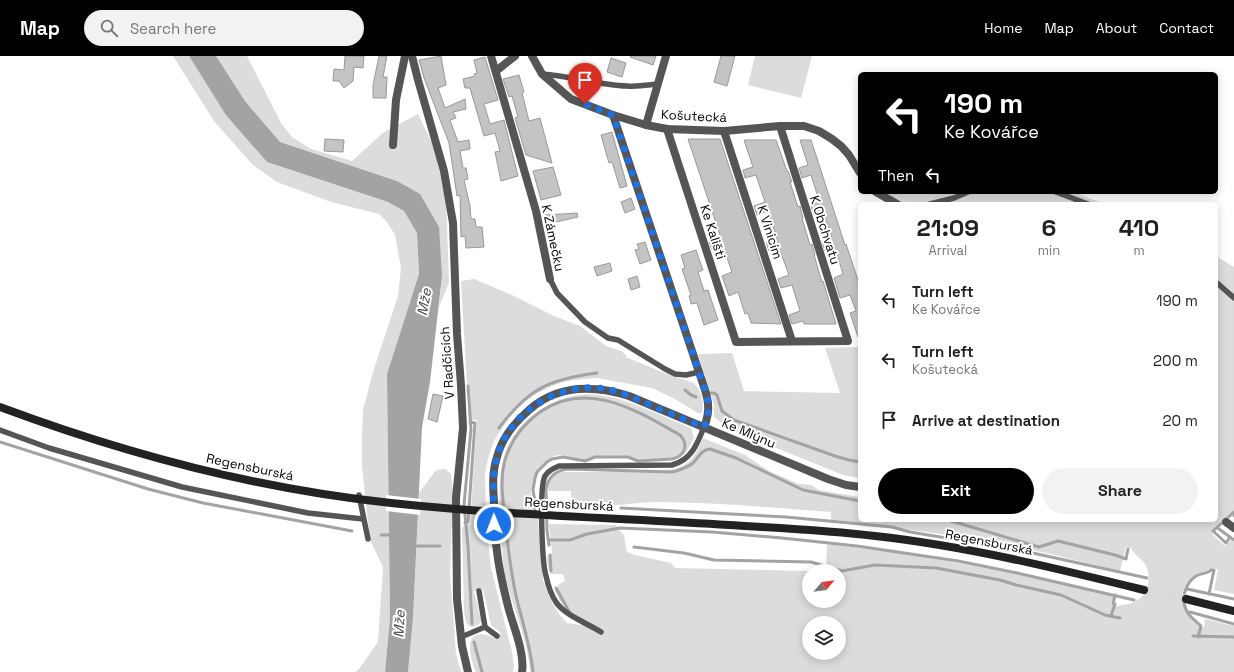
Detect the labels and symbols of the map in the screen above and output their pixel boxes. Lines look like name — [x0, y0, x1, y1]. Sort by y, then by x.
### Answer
pin — [568, 63, 602, 104]
street label: Košutecká — [661, 106, 728, 126]
street label: K Obchvatu — [806, 193, 844, 267]
street label: K Zámečku — [538, 203, 568, 273]
street label: Ke Kališti — [696, 203, 730, 261]
street label: K Vinicím — [753, 203, 787, 261]
water label: Mže — [413, 286, 435, 317]
street label: V Radčicích — [436, 326, 458, 400]
street label: Ke Mlýnu — [719, 414, 779, 452]
street label: Regensburská — [205, 449, 296, 485]
street label: Regensburská — [524, 493, 614, 515]
position arrow — [473, 503, 515, 545]
street label: Regensburská — [944, 525, 1035, 559]
north arrow — [802, 564, 846, 608]
water label: Mže — [389, 609, 409, 638]

